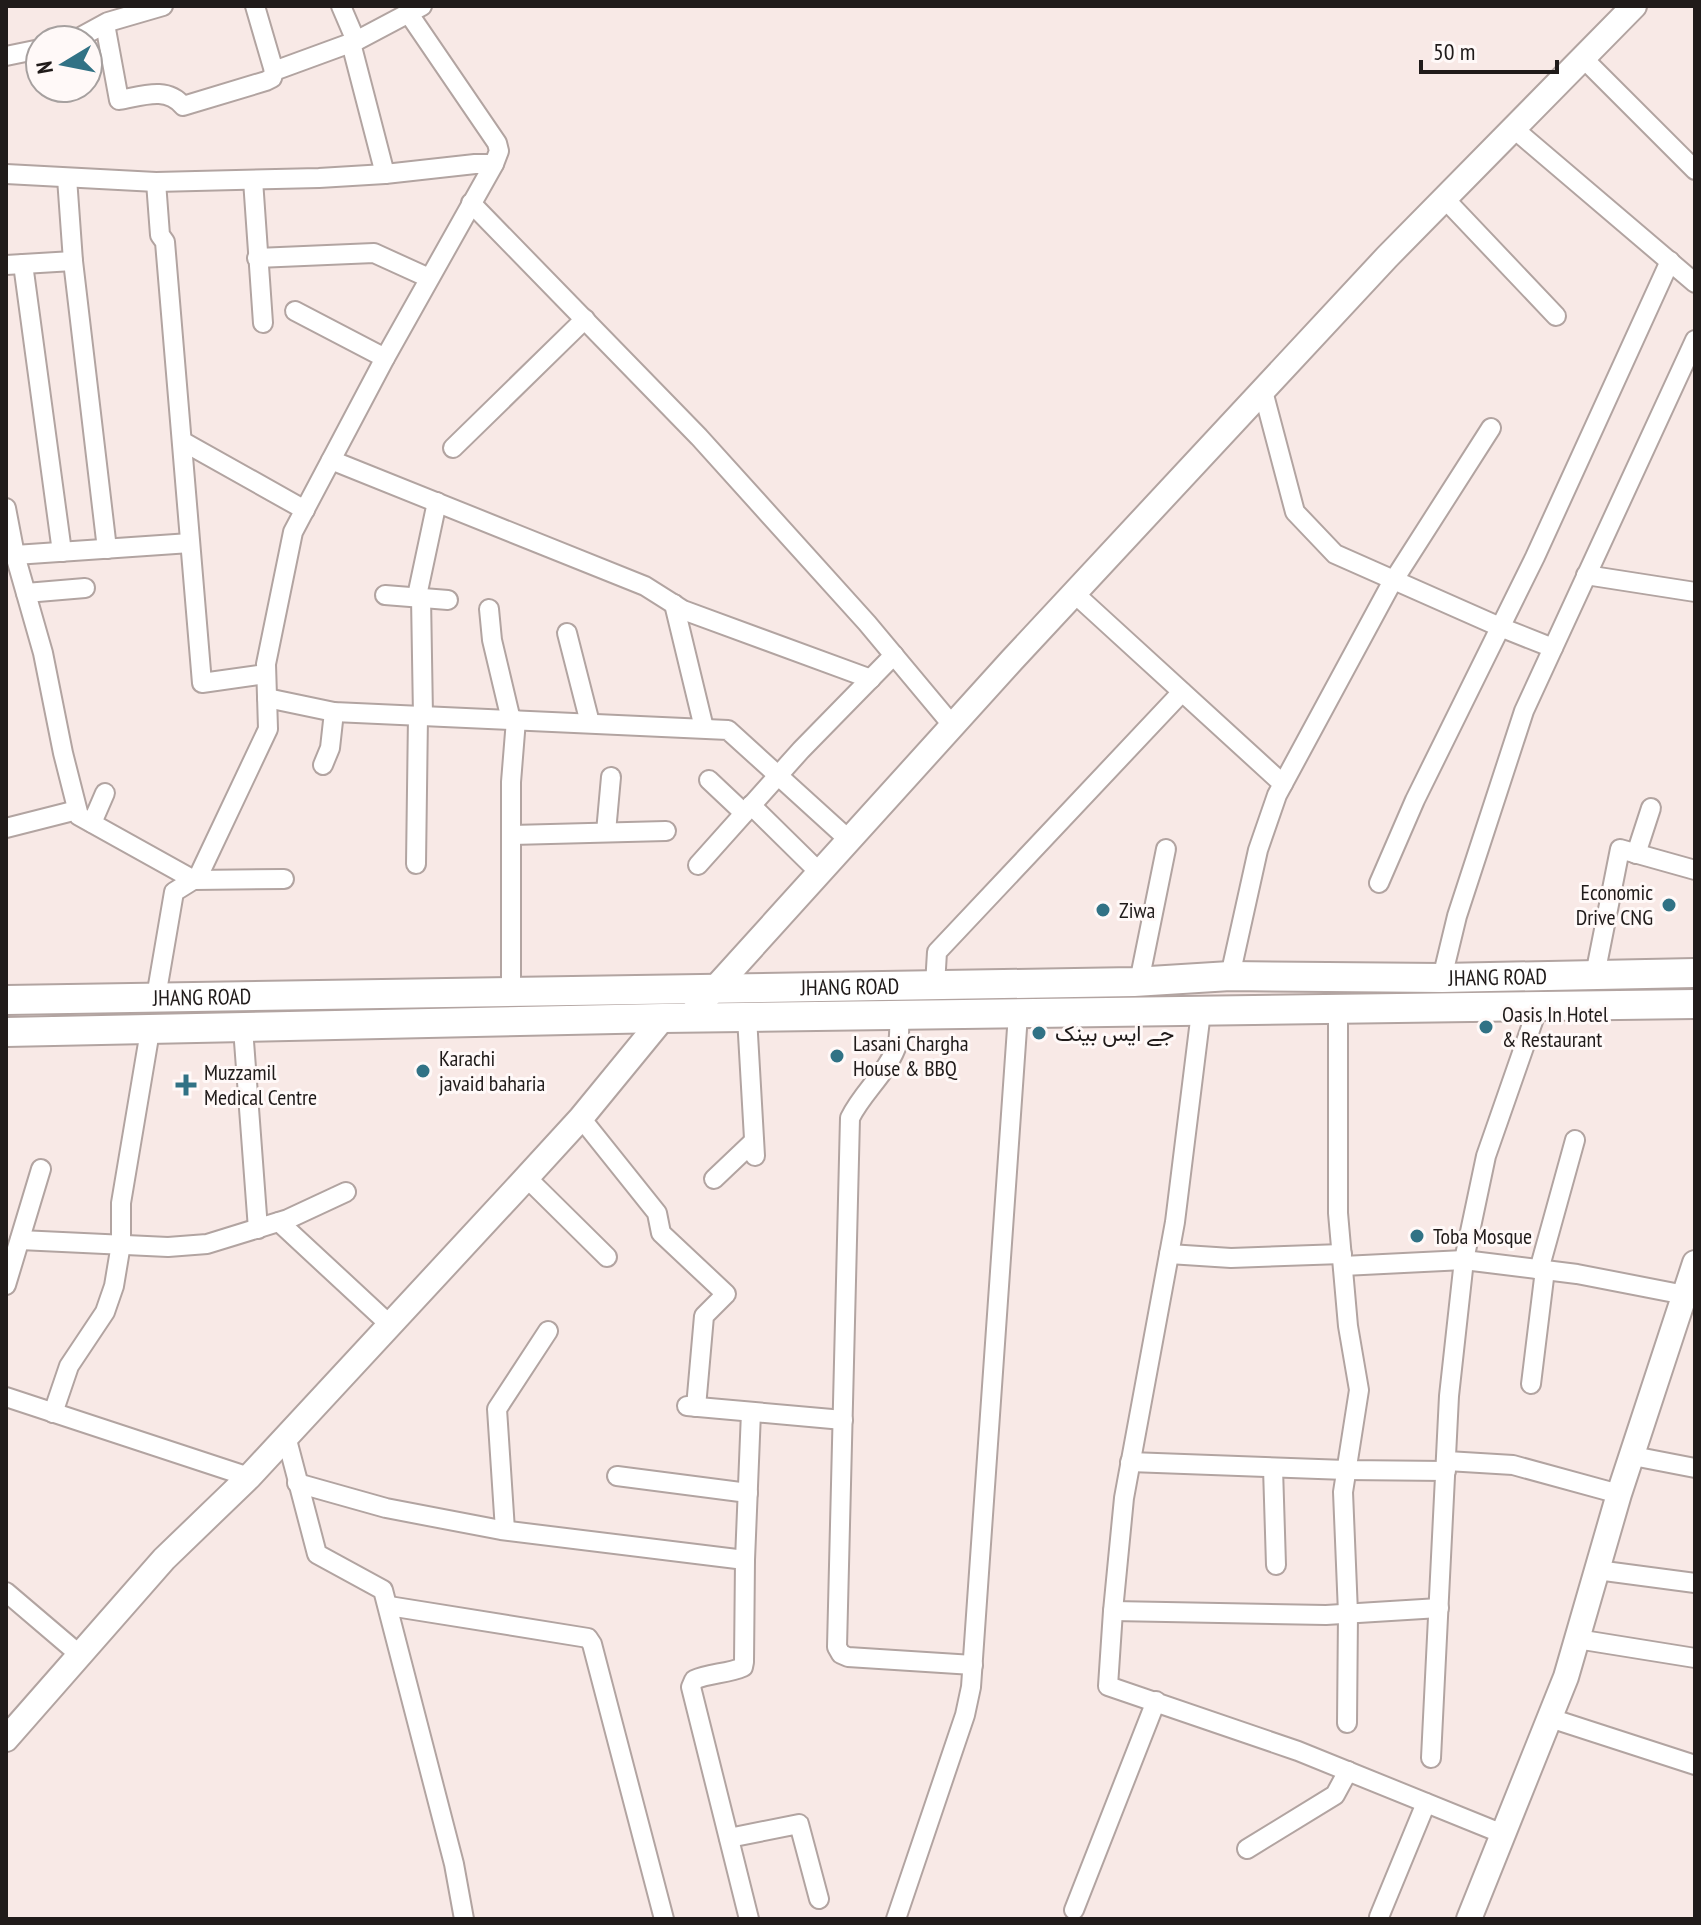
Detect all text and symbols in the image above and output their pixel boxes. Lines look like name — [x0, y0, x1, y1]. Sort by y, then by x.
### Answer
north arrow — [24, 24, 104, 104]
scale bar — [1421, 24, 1557, 74]
text: 50 m — [1433, 36, 1475, 67]
text: N — [29, 59, 59, 76]
place label: Economic Drive CNG — [1576, 878, 1653, 931]
place label: Ziwa — [1119, 896, 1155, 924]
marker: Economic Drive CNG — [1660, 896, 1678, 914]
marker: Ziwa — [1094, 901, 1112, 919]
street label: JHANG ROAD — [1447, 962, 1547, 992]
street label: JHANG ROAD — [799, 972, 899, 1001]
street label: JHANG ROAD — [152, 982, 251, 1012]
place label: Oasis In Hotel & Restaurant — [1502, 1000, 1609, 1053]
marker: Oasis In Hotel & Restaurant — [1477, 1018, 1495, 1036]
place label: جے ایس بینک — [1055, 1019, 1174, 1047]
marker: جے ایس بینک — [1030, 1024, 1048, 1042]
place label: Lasani Chargha House & BBQ — [853, 1029, 969, 1082]
place label: Karachi javaid baharia — [439, 1044, 545, 1097]
marker: Lasani Chargha House & BBQ — [828, 1047, 846, 1065]
place label: Muzzamil Medical Centre — [204, 1058, 317, 1111]
marker: Karachi javaid baharia — [414, 1062, 432, 1080]
marker: Muzzamil Medical Centre — [175, 1074, 197, 1096]
place label: Toba Mosque — [1433, 1222, 1532, 1250]
marker: Toba Mosque — [1408, 1227, 1426, 1245]

